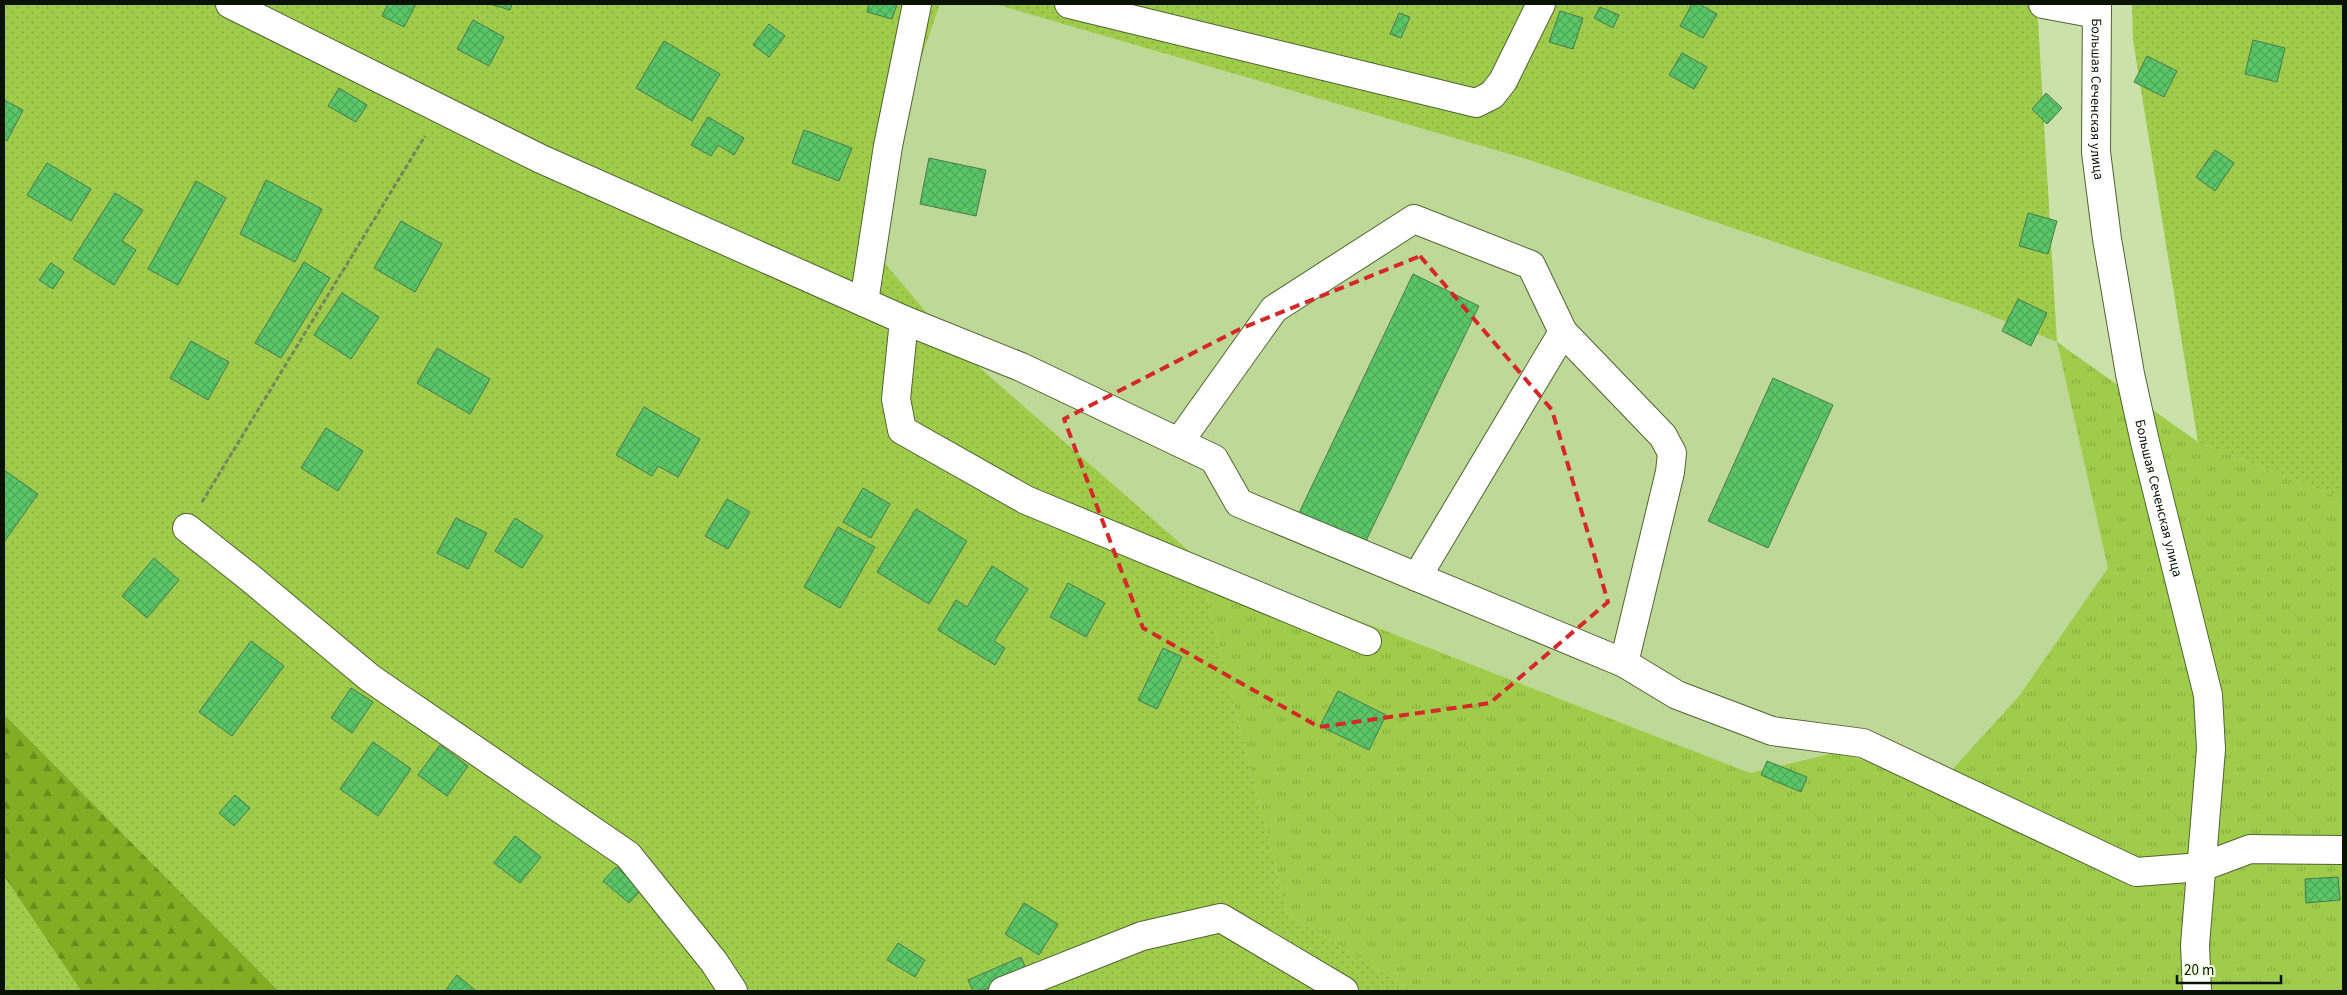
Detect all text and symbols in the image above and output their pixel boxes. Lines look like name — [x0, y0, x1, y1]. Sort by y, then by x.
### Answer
street label: Большая Сеченская улица — [2085, 18, 2108, 181]
street label: Большая Сеченская улица — [2129, 418, 2187, 579]
scale bar — [2177, 952, 2281, 984]
text: 20 m — [2184, 960, 2214, 981]

